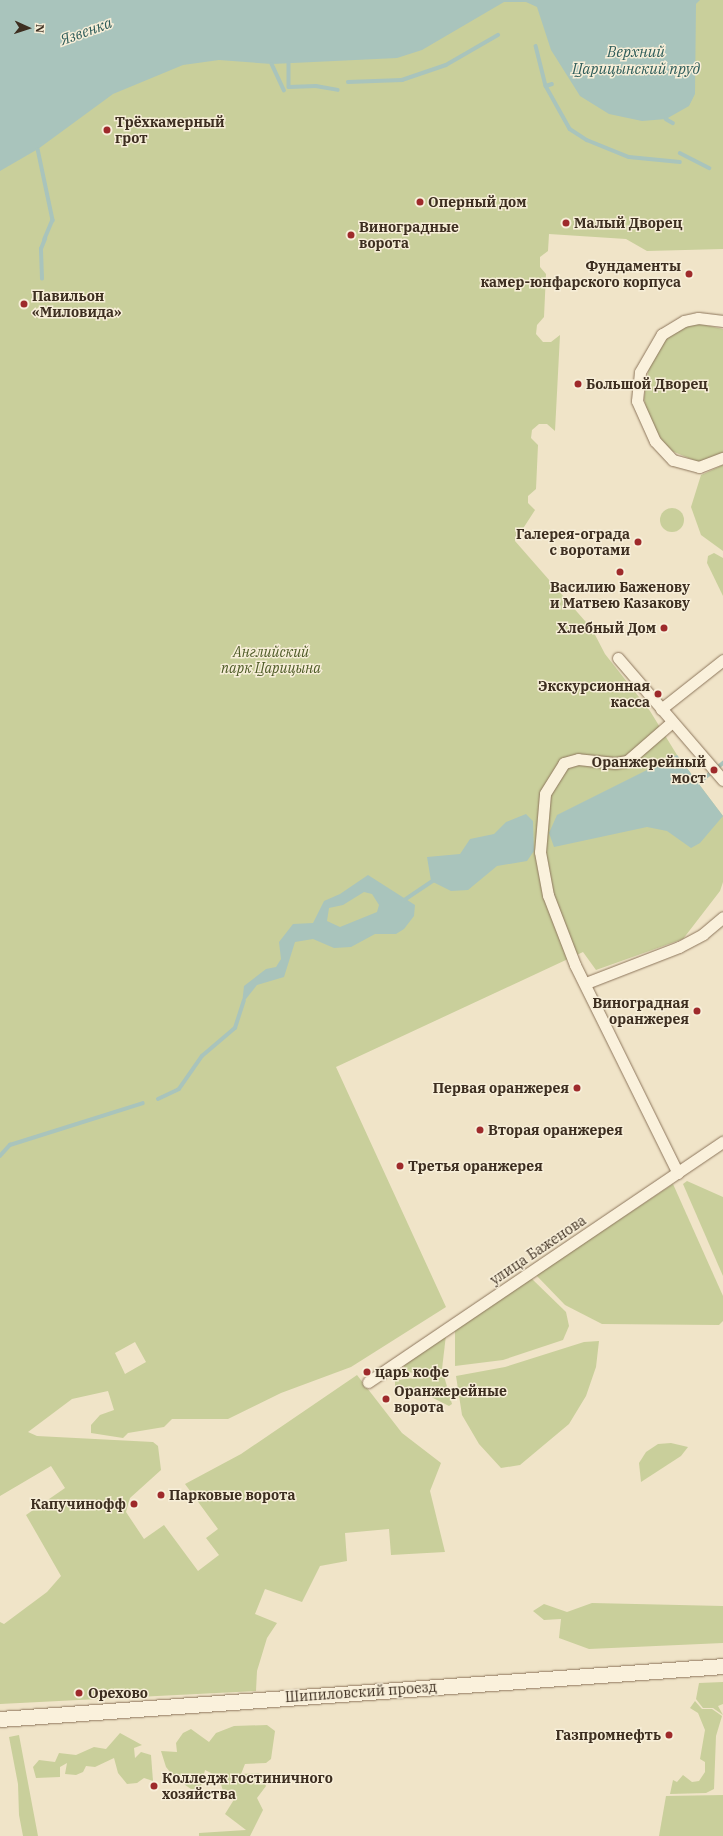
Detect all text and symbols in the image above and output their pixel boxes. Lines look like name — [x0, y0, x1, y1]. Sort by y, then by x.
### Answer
north arrow — [8, 8, 48, 48]
water label: Язвенка — [58, 13, 114, 49]
text: N — [33, 24, 47, 33]
water label: Верхний Царицынский пруд — [572, 42, 700, 77]
place label: Трёхкамерный грот — [115, 114, 225, 146]
marker: Трёхкамерный грот — [102, 125, 112, 135]
place label: Оперный дом — [428, 194, 527, 210]
marker: Оперный дом — [415, 197, 425, 207]
place label: Малый Дворец — [574, 215, 682, 231]
marker: Малый Дворец — [561, 218, 571, 228]
place label: Виноградные ворота — [359, 219, 459, 252]
marker: Виноградные ворота — [346, 230, 356, 240]
place label: Фундаменты камер-юнфарского корпуса — [481, 258, 681, 290]
marker: Фундаменты камер-юнфарского корпуса — [684, 269, 694, 279]
place label: Павильон «Миловида» — [32, 288, 121, 320]
marker: Павильон «Миловида» — [19, 299, 29, 309]
place label: Большой Дворец — [586, 376, 708, 392]
marker: Большой Дворец — [573, 379, 583, 389]
place label: Галерея-ограда с воротами — [516, 526, 630, 558]
marker: Галерея-ограда с воротами — [633, 537, 643, 547]
marker: Василию Баженову и Матвею Казакову — [615, 567, 625, 577]
place label: Василию Баженову и Матвею Казакову — [550, 579, 690, 612]
place label: Хлебный Дом — [557, 620, 656, 636]
marker: Хлебный Дом — [659, 623, 669, 633]
park label: Английский парк Царицына — [221, 644, 321, 676]
place label: Экскурсионная касса — [538, 678, 650, 710]
marker: Экскурсионная касса — [653, 689, 663, 699]
place label: Оранжерейный мост — [592, 754, 706, 786]
marker: Оранжерейный мост — [709, 765, 719, 775]
place label: Виноградная оранжерея — [592, 995, 689, 1028]
marker: Виноградная оранжерея — [692, 1006, 702, 1016]
place label: Первая оранжерея — [433, 1080, 569, 1096]
marker: Первая оранжерея — [572, 1083, 582, 1093]
place label: Вторая оранжерея — [488, 1122, 623, 1138]
marker: Вторая оранжерея — [475, 1125, 485, 1135]
place label: Третья оранжерея — [408, 1158, 543, 1174]
marker: Третья оранжерея — [395, 1161, 405, 1171]
street label: улица Баженова — [487, 1212, 589, 1288]
place label: царь кофе — [375, 1364, 449, 1380]
marker: царь кофе — [362, 1367, 372, 1377]
place label: Оранжерейные ворота — [394, 1383, 507, 1416]
marker: Оранжерейные ворота — [381, 1394, 391, 1404]
place label: Парковые ворота — [169, 1487, 295, 1503]
marker: Парковые ворота — [156, 1490, 166, 1500]
place label: Капучинофф — [31, 1496, 126, 1512]
marker: Капучинофф — [129, 1499, 139, 1509]
street label: Шипиловский проезд — [285, 1678, 437, 1706]
place label: Орехово — [88, 1685, 148, 1701]
marker: Орехово — [73, 1687, 85, 1699]
place label: Газпромнефть — [555, 1727, 661, 1743]
marker: Газпромнефть — [664, 1730, 674, 1740]
place label: Колледж гостиничного хозяйcтва — [162, 1770, 333, 1802]
marker: Колледж гостиничного хозяйcтва — [149, 1781, 159, 1791]

